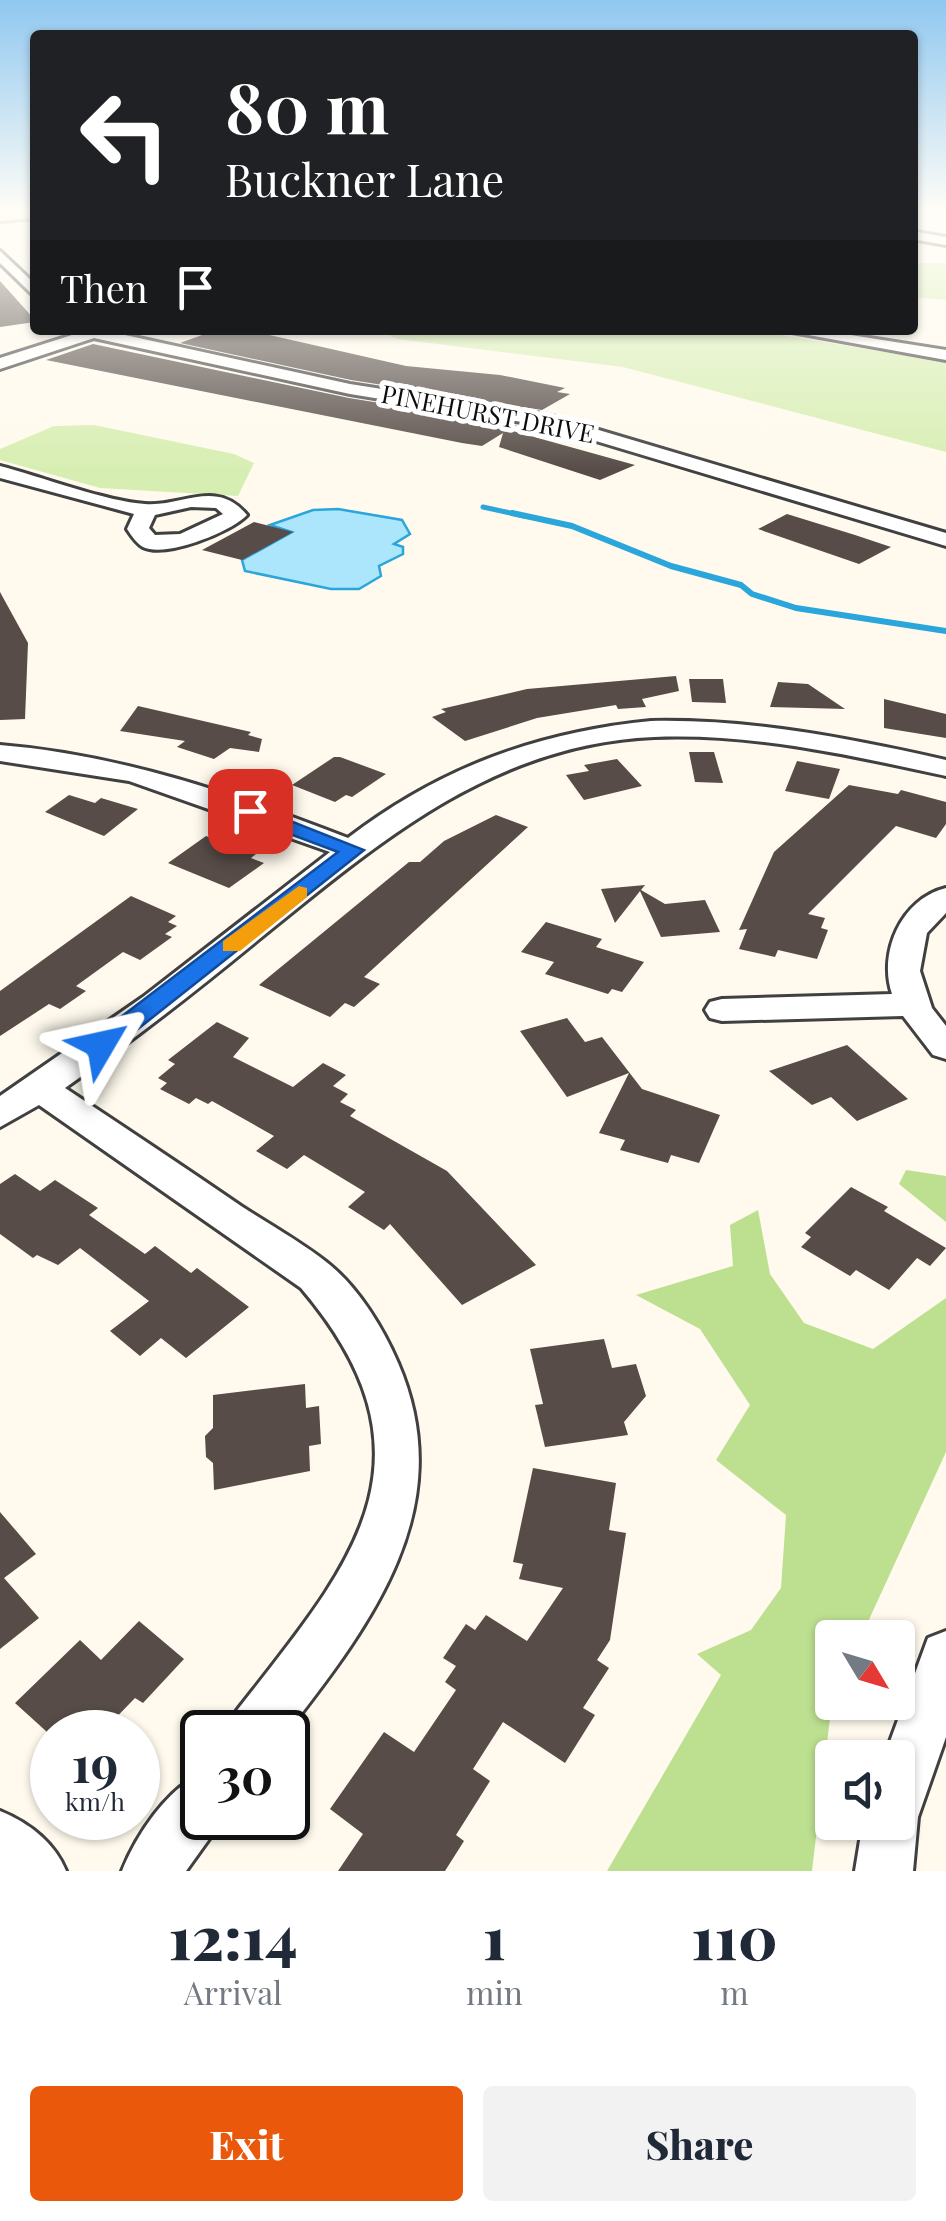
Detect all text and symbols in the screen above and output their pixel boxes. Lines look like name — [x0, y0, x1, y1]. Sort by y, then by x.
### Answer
text: 80 m — [225, 58, 389, 152]
icon: left — [60, 70, 190, 200]
text: Buckner Lane — [225, 148, 504, 208]
icon: arrive — [168, 260, 223, 315]
text: Then — [60, 262, 148, 313]
street label: PINEHURST DRIVE — [379, 376, 598, 449]
pin — [208, 769, 293, 854]
icon: arrive — [223, 784, 278, 839]
position arrow — [49, 993, 153, 1097]
north arrow — [815, 1620, 915, 1720]
map controls — [815, 1620, 915, 1840]
speed limit sign: 30 — [180, 1710, 310, 1840]
text: 19 — [72, 1729, 118, 1796]
button: sound — [815, 1740, 915, 1840]
text: km/h — [65, 1784, 125, 1817]
text: 12:14 — [168, 1895, 298, 1975]
text: 1 — [483, 1895, 506, 1975]
text: 110 — [691, 1895, 778, 1975]
text: Arrival — [184, 1970, 282, 2013]
text: min — [466, 1970, 523, 2013]
text: m — [720, 1970, 749, 2013]
button: Exit — [30, 2086, 463, 2201]
button: Share — [483, 2086, 916, 2201]

